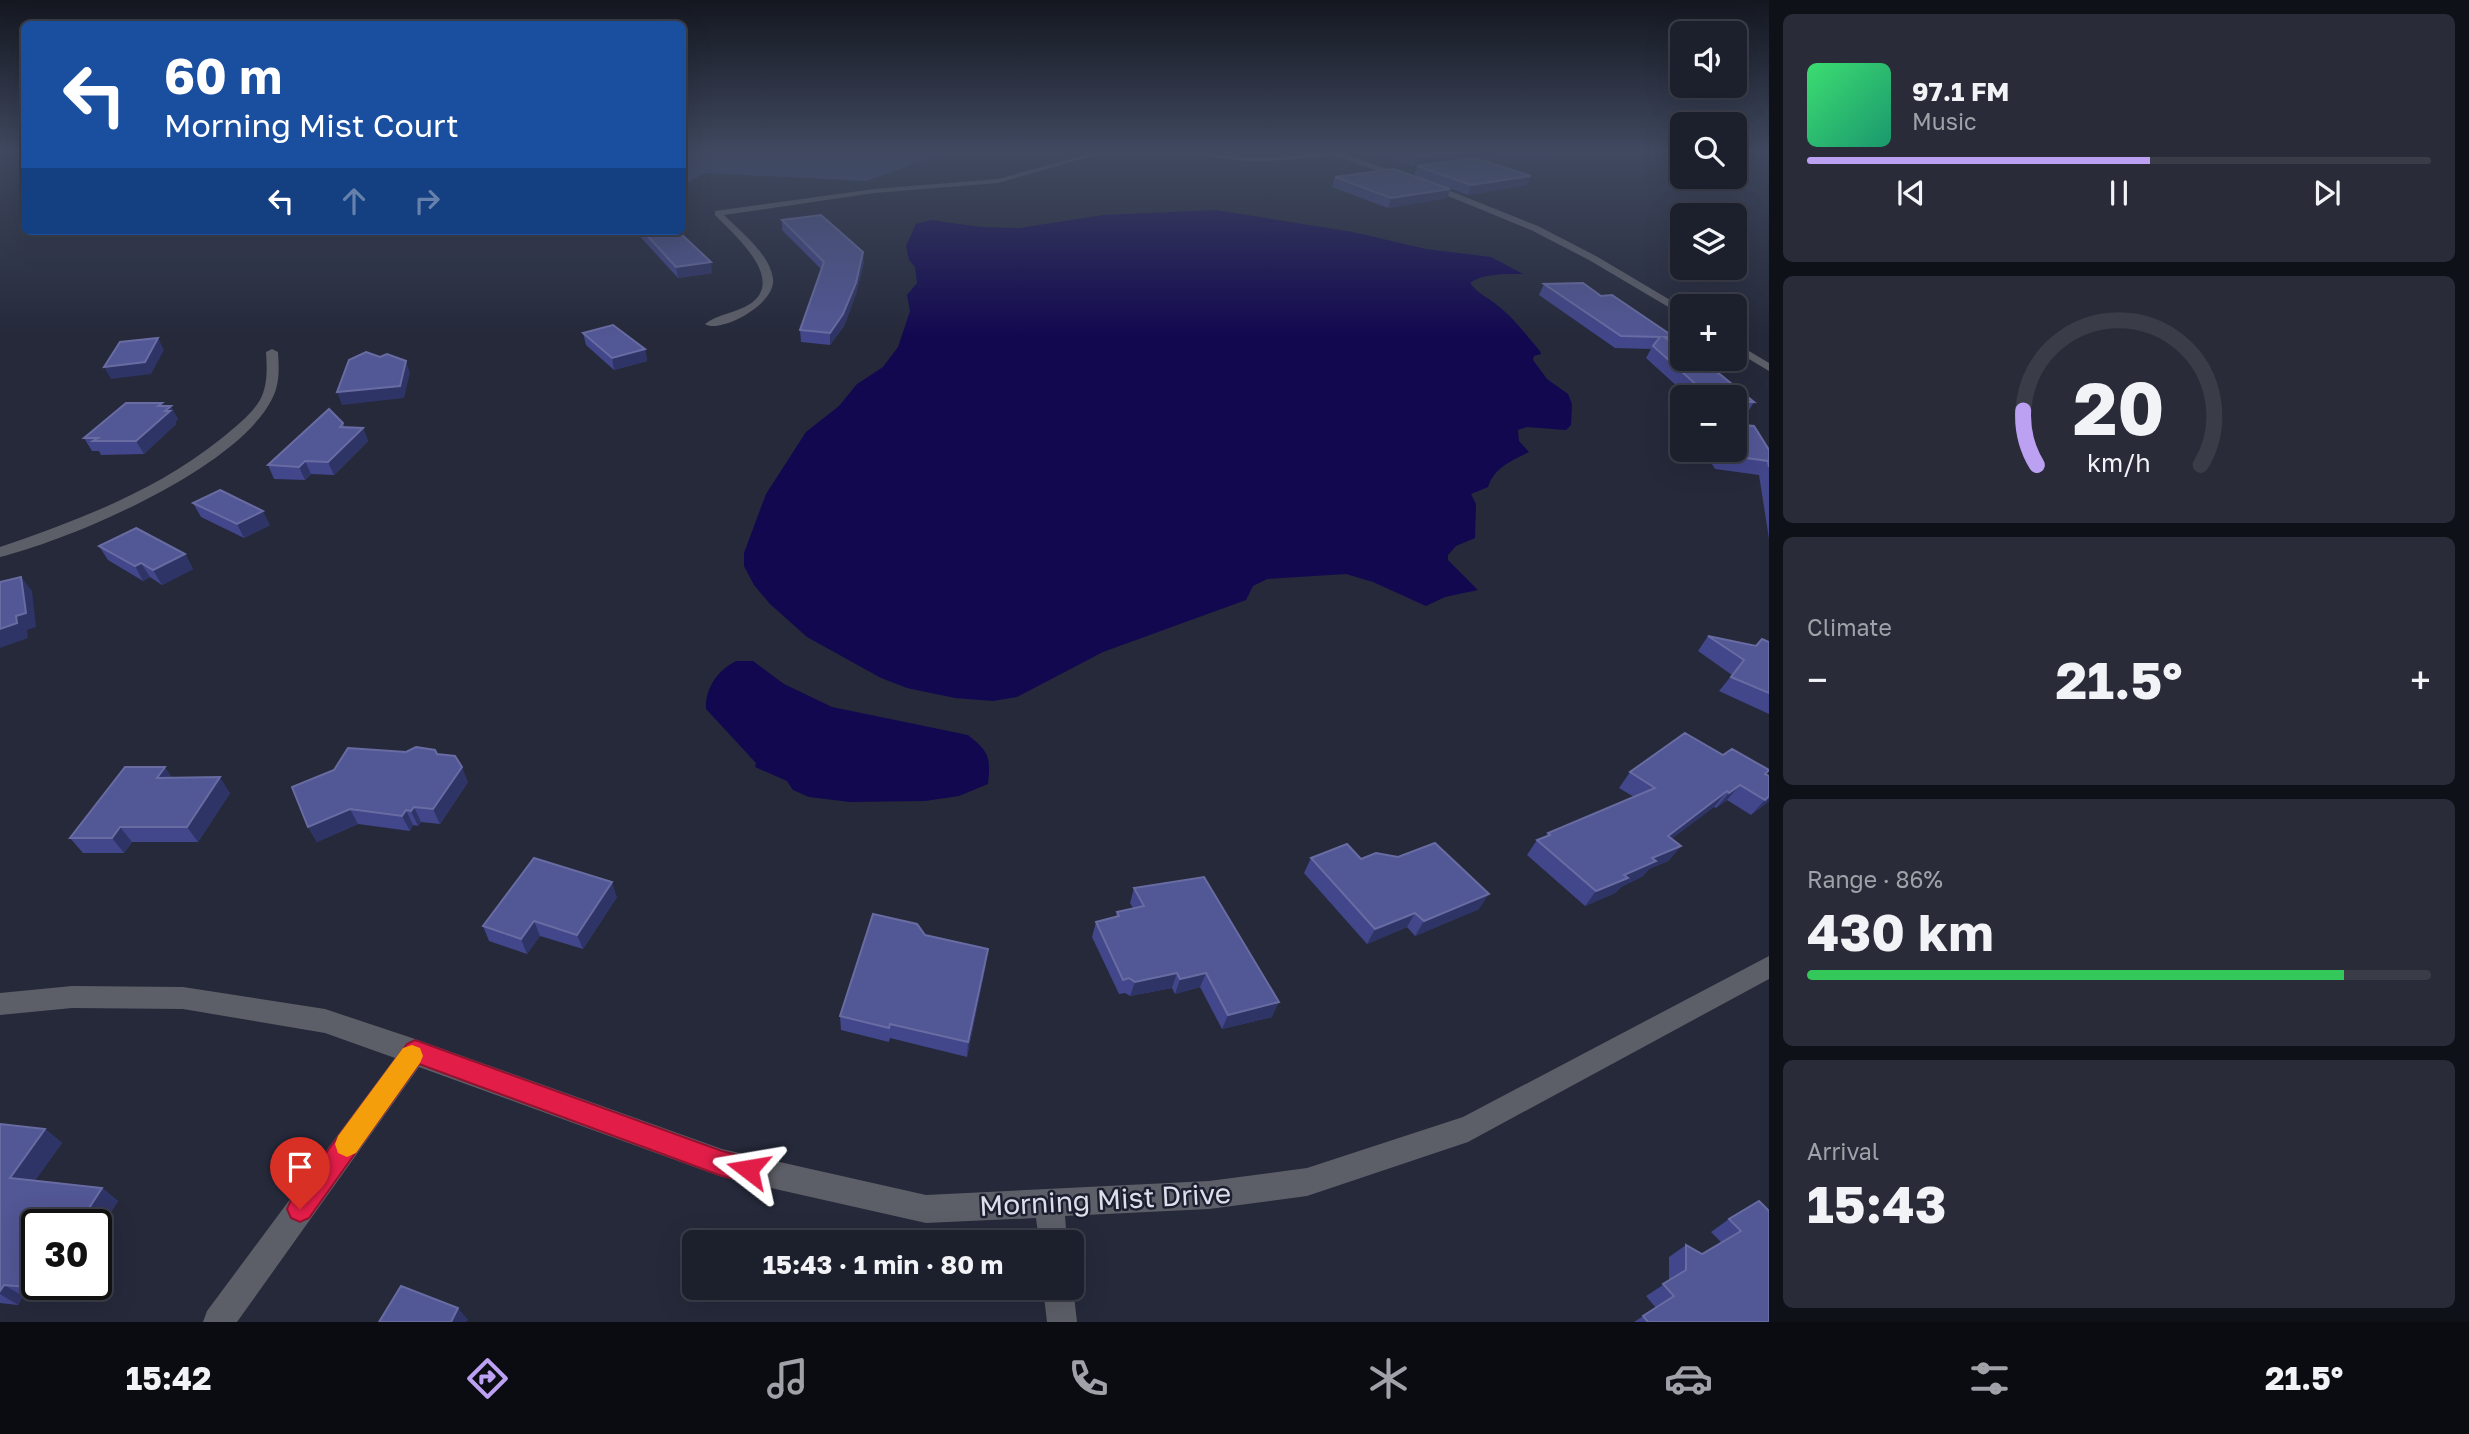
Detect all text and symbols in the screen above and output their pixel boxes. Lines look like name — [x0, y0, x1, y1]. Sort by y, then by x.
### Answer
map controls — [1670, 21, 1747, 462]
button: sound — [1670, 21, 1747, 98]
text: 60 m — [164, 46, 282, 105]
icon: left — [49, 49, 140, 140]
text: 97.1 FM — [1912, 76, 2010, 107]
text: Morning Mist Court — [164, 106, 459, 144]
text: Music — [1912, 107, 1977, 135]
button: search — [1670, 112, 1747, 189]
icon: previous — [1892, 174, 1930, 212]
icon: pause — [2100, 174, 2138, 212]
icon: next — [2308, 174, 2346, 212]
icon: left — [262, 182, 300, 220]
icon: ahead — [335, 182, 373, 220]
icon: right — [408, 182, 446, 220]
button: layers — [1670, 203, 1747, 280]
button: + — [1670, 294, 1747, 371]
text: 20 — [2073, 365, 2165, 452]
button: − — [1670, 385, 1747, 462]
text: km/h — [2087, 447, 2151, 478]
text: Climate — [1807, 613, 1892, 641]
text: 21.5° — [2055, 648, 2183, 710]
text: − — [1807, 657, 1828, 702]
text: + — [2410, 657, 2431, 702]
text: Range · 86% — [1807, 865, 1943, 893]
text: 430 km — [1807, 900, 1994, 962]
position arrow — [711, 1132, 785, 1206]
pin — [270, 1137, 330, 1209]
text: Arrival — [1807, 1137, 1879, 1165]
icon: arrive — [281, 1148, 319, 1186]
text: 15:43 — [1807, 1172, 1946, 1234]
street label: Morning Mist Drive — [978, 1176, 1232, 1222]
speed limit sign: 30 — [21, 1209, 112, 1300]
text: 15:43 · 1 min · 80 m — [763, 1249, 1003, 1280]
icon: directions — [463, 1354, 512, 1403]
icon: music — [763, 1354, 812, 1403]
icon: phone — [1064, 1354, 1113, 1403]
icon: climate — [1364, 1354, 1413, 1403]
icon: car — [1664, 1354, 1713, 1403]
icon: filters — [1965, 1354, 2014, 1403]
text: 15:42 — [126, 1359, 211, 1397]
text: 21.5° — [2265, 1359, 2343, 1397]

